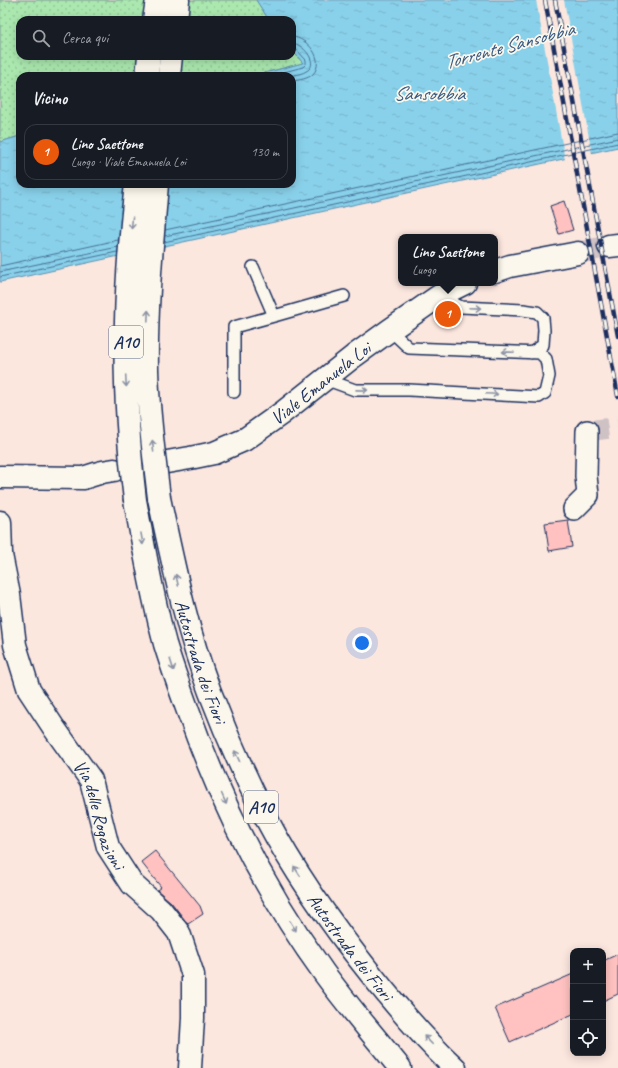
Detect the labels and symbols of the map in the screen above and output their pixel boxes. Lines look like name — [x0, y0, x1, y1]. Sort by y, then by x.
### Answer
water label: Torrente Sansobbia — [442, 16, 579, 75]
water label: Sansobbia — [393, 81, 467, 106]
one-way arrow — [128, 216, 135, 229]
pin: 1 — [435, 299, 461, 329]
one-way arrow — [468, 304, 481, 312]
one-way arrow — [144, 310, 151, 323]
road number: A10 — [109, 326, 143, 358]
street label: Viale Emanuela Loi — [266, 335, 378, 430]
one-way arrow — [502, 348, 515, 355]
one-way arrow — [122, 374, 130, 387]
one-way arrow — [355, 386, 368, 394]
one-way arrow — [485, 391, 498, 398]
one-way arrow — [149, 440, 156, 453]
one-way arrow — [138, 532, 146, 545]
one-way arrow — [173, 574, 180, 587]
street label: Autostrada dei Fiori — [169, 597, 233, 729]
your location — [352, 633, 372, 653]
one-way arrow — [169, 658, 176, 671]
one-way arrow — [233, 751, 240, 763]
street label: Via delle Rogazioni — [67, 755, 132, 876]
road number: A10 — [244, 791, 278, 823]
one-way arrow — [220, 793, 228, 805]
one-way arrow — [293, 865, 301, 877]
street label: Autostrada dei Fiori — [302, 889, 400, 1008]
one-way arrow — [289, 920, 297, 932]
one-way arrow — [423, 1035, 433, 1045]

